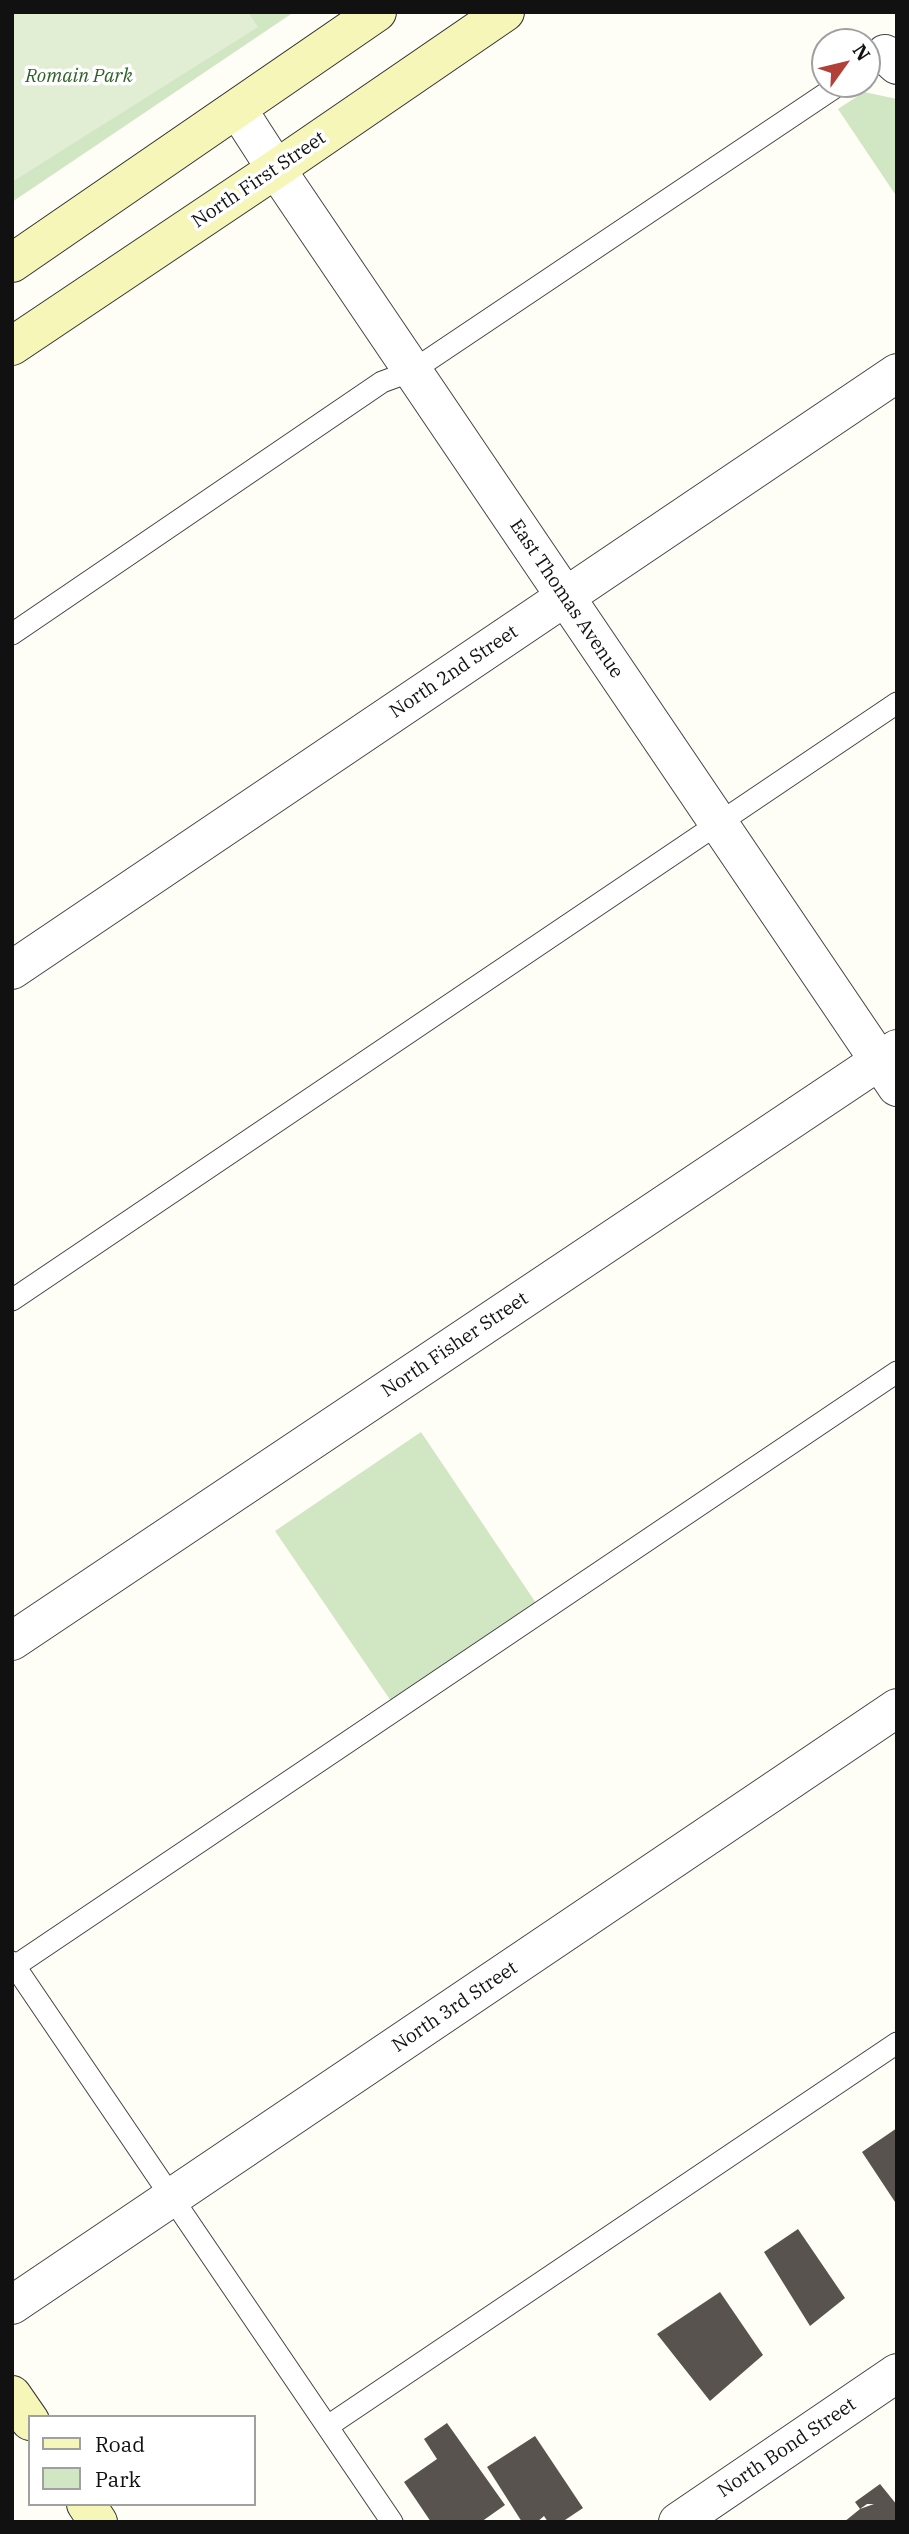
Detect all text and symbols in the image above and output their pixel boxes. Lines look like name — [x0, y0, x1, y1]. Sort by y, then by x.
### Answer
north arrow — [811, 28, 881, 98]
text: N — [848, 39, 876, 65]
park label: Romain Park — [25, 66, 133, 88]
street label: North First Street — [188, 127, 330, 233]
street label: East Thomas Avenue — [504, 515, 628, 683]
street label: North 2nd Street — [386, 621, 522, 723]
street label: North Fisher Street — [377, 1287, 533, 1403]
street label: North 3rd Street — [388, 1957, 522, 2057]
street label: North Bond Street — [714, 2393, 860, 2503]
legend — [28, 2415, 256, 2506]
text: Road — [95, 2430, 145, 2458]
text: Park — [95, 2465, 141, 2493]

